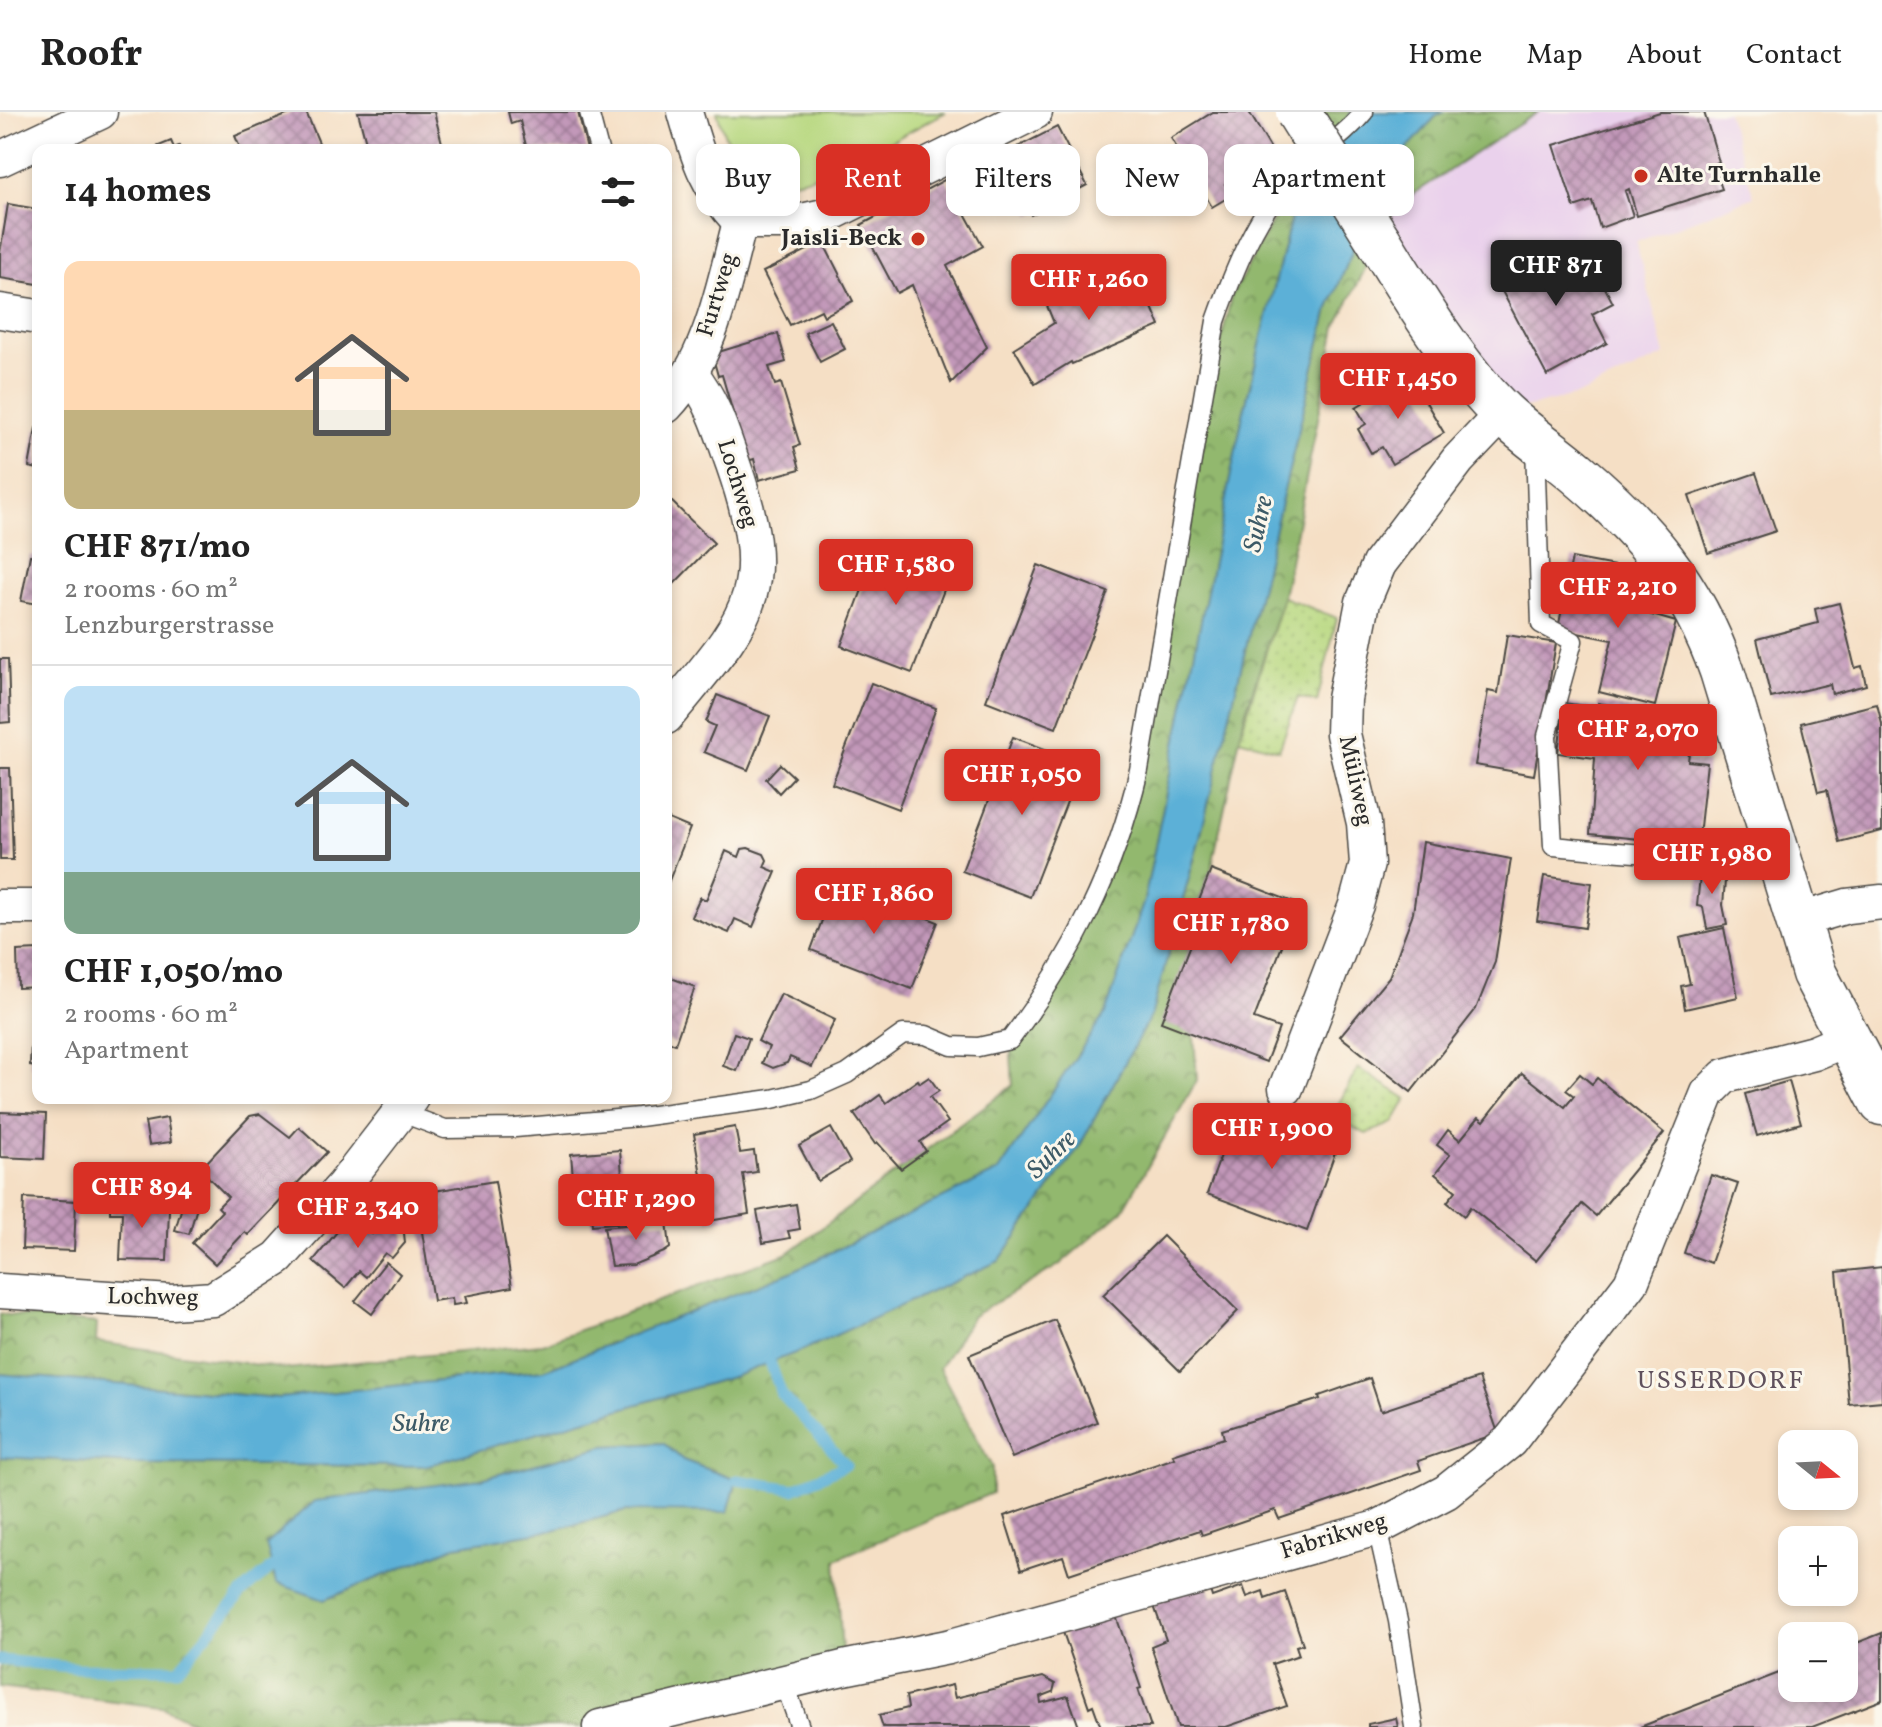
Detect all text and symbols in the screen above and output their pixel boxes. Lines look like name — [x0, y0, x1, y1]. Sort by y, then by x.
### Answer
text: Roofr — [40, 29, 142, 82]
text: Home — [1408, 36, 1482, 75]
text: Map — [1526, 36, 1582, 75]
text: About — [1626, 36, 1702, 75]
text: Contact — [1746, 36, 1842, 75]
chip: Buy — [696, 144, 800, 216]
chip: Rent — [816, 144, 930, 216]
chip: Filters — [946, 144, 1080, 216]
chip: New — [1096, 144, 1208, 216]
chip: Apartment — [1224, 144, 1414, 216]
place label: Alte Turnhalle — [1657, 159, 1821, 193]
marker: Alte Turnhalle — [1632, 167, 1650, 185]
text: 14 homes — [64, 169, 211, 216]
icon: filters — [596, 170, 640, 214]
place label: Jaisli-Beck — [780, 222, 902, 256]
marker: Jaisli-Beck — [909, 230, 927, 248]
pin: CHF 871 — [1482, 240, 1630, 308]
text: CHF 871 — [1509, 248, 1603, 284]
street label: Furtweg — [689, 249, 747, 341]
pin: CHF 1,260 — [997, 254, 1181, 322]
text: CHF 1,260 — [1029, 262, 1149, 298]
icon: home — [280, 313, 424, 457]
pin: CHF 1,450 — [1306, 353, 1490, 421]
text: CHF 1,450 — [1338, 361, 1458, 397]
street label: Lochweg — [707, 435, 767, 533]
water label: Suhre — [1235, 492, 1283, 556]
text: CHF 871/mo — [64, 525, 250, 572]
pin: CHF 1,580 — [804, 539, 988, 607]
text: CHF 1,580 — [837, 547, 955, 583]
pin: CHF 2,210 — [1526, 562, 1710, 630]
text: CHF 2,210 — [1559, 570, 1677, 606]
text: 2 rooms · 60 m² — [64, 572, 238, 608]
text: Lenzburgerstrasse — [64, 608, 274, 644]
pin: CHF 2,070 — [1546, 704, 1730, 772]
text: CHF 2,070 — [1577, 712, 1699, 748]
street label: Müliweg — [1329, 733, 1381, 829]
icon: home — [280, 738, 424, 882]
pin: CHF 1,050 — [930, 749, 1114, 817]
text: CHF 1,050 — [962, 757, 1082, 793]
pin: CHF 1,980 — [1620, 828, 1804, 896]
text: CHF 1,980 — [1652, 836, 1772, 872]
pin: CHF 1,860 — [782, 868, 966, 936]
text: CHF 1,860 — [814, 876, 934, 912]
pin: CHF 1,780 — [1139, 898, 1323, 966]
text: CHF 1,780 — [1173, 906, 1289, 942]
text: CHF 1,050/mo — [64, 950, 283, 997]
text: 2 rooms · 60 m² — [64, 997, 238, 1033]
text: Apartment — [64, 1033, 189, 1069]
pin: CHF 1,900 — [1180, 1103, 1364, 1171]
text: CHF 1,900 — [1211, 1111, 1333, 1147]
water label: Suhre — [1019, 1122, 1085, 1188]
pin: CHF 894 — [68, 1162, 216, 1230]
text: CHF 894 — [91, 1170, 193, 1206]
pin: CHF 1,290 — [544, 1174, 728, 1242]
pin: CHF 2,340 — [266, 1182, 450, 1250]
text: CHF 1,290 — [576, 1182, 696, 1218]
text: CHF 2,340 — [297, 1190, 419, 1226]
street label: Lochweg — [107, 1280, 199, 1316]
district label: USSERDORF — [1637, 1363, 1805, 1399]
water label: Suhre — [393, 1406, 450, 1442]
north arrow — [1778, 1430, 1858, 1510]
map controls — [1778, 1430, 1858, 1702]
street label: Fabrikweg — [1277, 1505, 1391, 1569]
button: + — [1778, 1526, 1858, 1606]
button: − — [1778, 1622, 1858, 1702]

